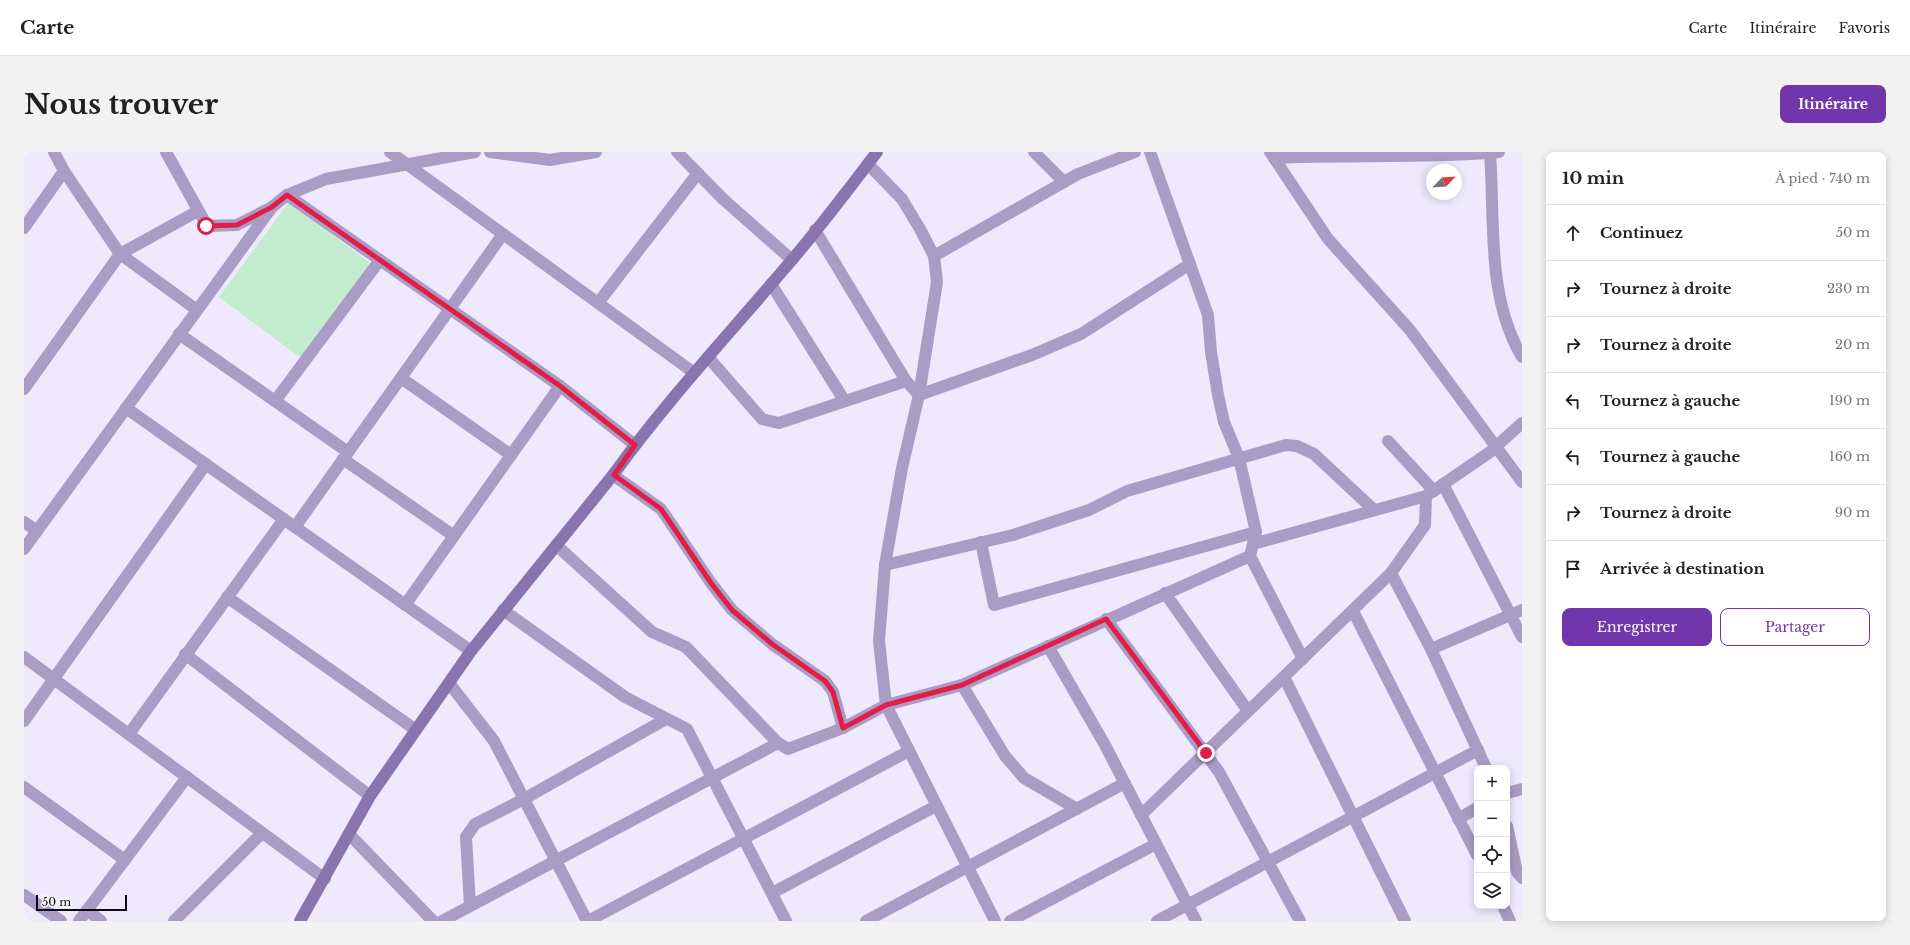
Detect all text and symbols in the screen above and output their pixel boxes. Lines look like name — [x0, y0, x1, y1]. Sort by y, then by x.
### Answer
text: Carte — [20, 16, 74, 39]
text: Carte — [1688, 19, 1727, 37]
text: Itinéraire — [1749, 19, 1816, 37]
text: Favoris — [1838, 19, 1890, 37]
button: Itinéraire — [1780, 85, 1886, 123]
text: Nous trouver — [24, 87, 218, 122]
north arrow — [1426, 164, 1462, 200]
text: 10 min — [1562, 168, 1624, 189]
text: À pied · 740 m — [1775, 170, 1870, 187]
route start — [197, 217, 215, 235]
icon: ahead — [1562, 222, 1584, 244]
text: Continuez — [1600, 223, 1683, 242]
text: 50 m — [1836, 224, 1870, 241]
icon: right — [1562, 278, 1584, 300]
text: Tournez à droite — [1600, 279, 1732, 298]
text: 230 m — [1827, 280, 1870, 297]
icon: right — [1562, 334, 1584, 356]
text: Tournez à droite — [1600, 335, 1732, 354]
text: 20 m — [1835, 336, 1870, 353]
icon: left — [1562, 390, 1584, 412]
text: Tournez à gauche — [1600, 391, 1740, 410]
text: 190 m — [1829, 392, 1870, 409]
icon: left — [1562, 446, 1584, 468]
text: Tournez à gauche — [1600, 447, 1740, 466]
text: 160 m — [1829, 448, 1870, 465]
icon: right — [1562, 502, 1584, 524]
text: Tournez à droite — [1600, 503, 1732, 522]
text: 90 m — [1835, 504, 1870, 521]
icon: arrive — [1562, 558, 1584, 580]
text: Arrivée à destination — [1600, 559, 1764, 578]
button: Enregistrer — [1562, 608, 1712, 646]
button: Partager — [1720, 608, 1870, 646]
route end — [1197, 744, 1215, 762]
map controls — [1474, 765, 1510, 909]
button: + — [1474, 765, 1510, 801]
button: − — [1474, 801, 1510, 837]
button: locate — [1474, 837, 1510, 873]
button: layers — [1474, 873, 1510, 909]
scale bar — [36, 893, 127, 912]
text: 50 m — [42, 895, 71, 909]

